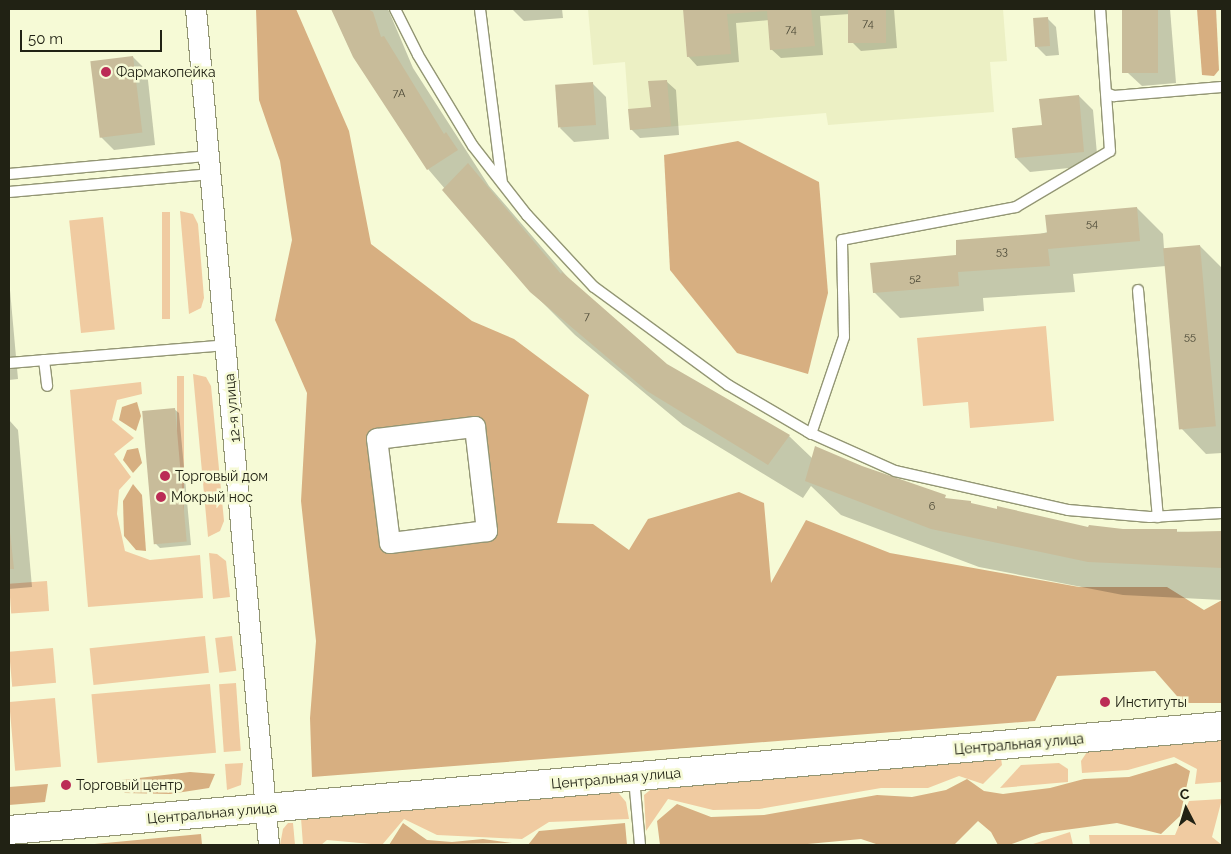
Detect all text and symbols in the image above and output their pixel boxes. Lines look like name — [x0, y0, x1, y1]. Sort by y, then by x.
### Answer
house number: 74 — [862, 17, 874, 31]
scale bar — [22, 20, 165, 52]
house number: 74 — [785, 23, 797, 37]
text: 50 m — [28, 30, 63, 48]
place label: Фармакопейка — [116, 64, 216, 80]
marker: Фармакопейка — [100, 66, 112, 78]
house number: 7А — [393, 87, 405, 101]
house number: 54 — [1086, 217, 1098, 231]
house number: 53 — [996, 245, 1008, 259]
house number: 52 — [909, 272, 921, 286]
house number: 7 — [584, 310, 590, 324]
house number: 55 — [1184, 330, 1196, 344]
street label: 12-я улица — [221, 373, 243, 443]
place label: Торговый дом — [175, 468, 268, 484]
marker: Торговый дом — [159, 470, 171, 482]
place label: Мокрый нос — [171, 489, 253, 505]
marker: Мокрый нос — [155, 491, 167, 503]
house number: 6 — [929, 500, 935, 514]
place label: Институты — [1115, 694, 1187, 710]
marker: Институты — [1099, 696, 1111, 708]
street label: Центральная улица — [953, 730, 1085, 758]
street label: Центральная улица — [550, 764, 682, 792]
place label: Торговый центр — [76, 777, 183, 793]
marker: Торговый центр — [60, 779, 72, 791]
north arrow — [1161, 784, 1211, 834]
text: С — [1179, 786, 1190, 802]
street label: Центральная улица — [146, 799, 278, 827]

